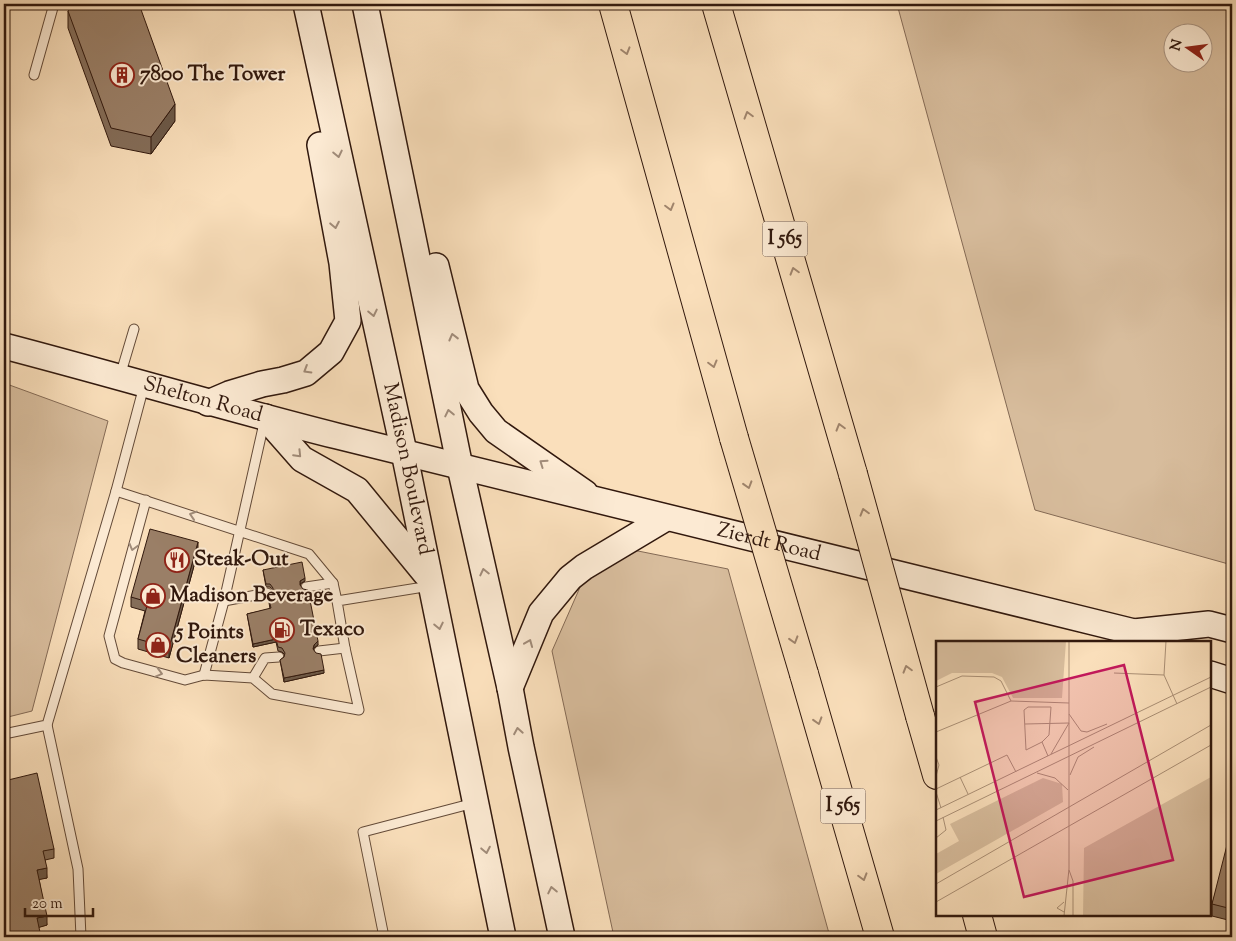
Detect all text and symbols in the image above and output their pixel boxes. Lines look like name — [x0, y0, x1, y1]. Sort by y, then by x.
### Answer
north arrow — [1164, 22, 1214, 72]
text: N — [1166, 37, 1188, 53]
one-way arrow — [621, 46, 631, 54]
place label: 7800 The Tower — [140, 60, 286, 90]
building icon: 7800 The Tower — [109, 62, 135, 88]
one-way arrow — [744, 111, 754, 119]
one-way arrow — [333, 149, 343, 158]
one-way arrow — [664, 203, 675, 212]
one-way arrow — [329, 221, 339, 230]
road number: I 565 — [762, 222, 808, 256]
one-way arrow — [789, 266, 800, 275]
one-way arrow — [367, 308, 378, 317]
one-way arrow — [448, 333, 459, 342]
one-way arrow — [707, 359, 717, 368]
one-way arrow — [304, 364, 313, 374]
street label: Shelton Road — [140, 369, 266, 431]
street label: Madison Boulevard — [374, 380, 440, 558]
one-way arrow — [444, 409, 455, 418]
one-way arrow — [835, 423, 845, 431]
one-way arrow — [292, 448, 301, 457]
one-way arrow — [540, 461, 549, 469]
one-way arrow — [742, 480, 752, 488]
one-way arrow — [859, 508, 870, 517]
one-way arrow — [189, 511, 197, 521]
street label: Zierdt Road — [714, 516, 824, 570]
one-way arrow — [128, 542, 139, 551]
place label: Steak-Out — [194, 545, 289, 575]
restaurant icon: Steak-Out — [164, 547, 190, 573]
one-way arrow — [479, 567, 490, 576]
place label: Madison Beverage — [170, 581, 333, 611]
shop icon: Madison Beverage — [140, 583, 166, 609]
place label: Texaco — [300, 615, 365, 645]
fuel station icon: Texaco — [269, 617, 295, 643]
place label: 5 Points Cleaners — [174, 618, 256, 672]
one-way arrow — [433, 621, 444, 630]
shop icon: 5 Points Cleaners — [145, 632, 171, 658]
one-way arrow — [789, 636, 799, 644]
one-way arrow — [522, 639, 533, 648]
inset map — [936, 641, 1211, 916]
one-way arrow — [903, 665, 913, 674]
one-way arrow — [155, 667, 164, 678]
one-way arrow — [813, 716, 823, 725]
one-way arrow — [513, 726, 524, 735]
road number: I 565 — [820, 788, 866, 824]
one-way arrow — [480, 846, 490, 855]
one-way arrow — [857, 873, 868, 882]
one-way arrow — [547, 885, 558, 894]
scale bar — [25, 886, 92, 918]
text: 20 m — [32, 894, 63, 915]

